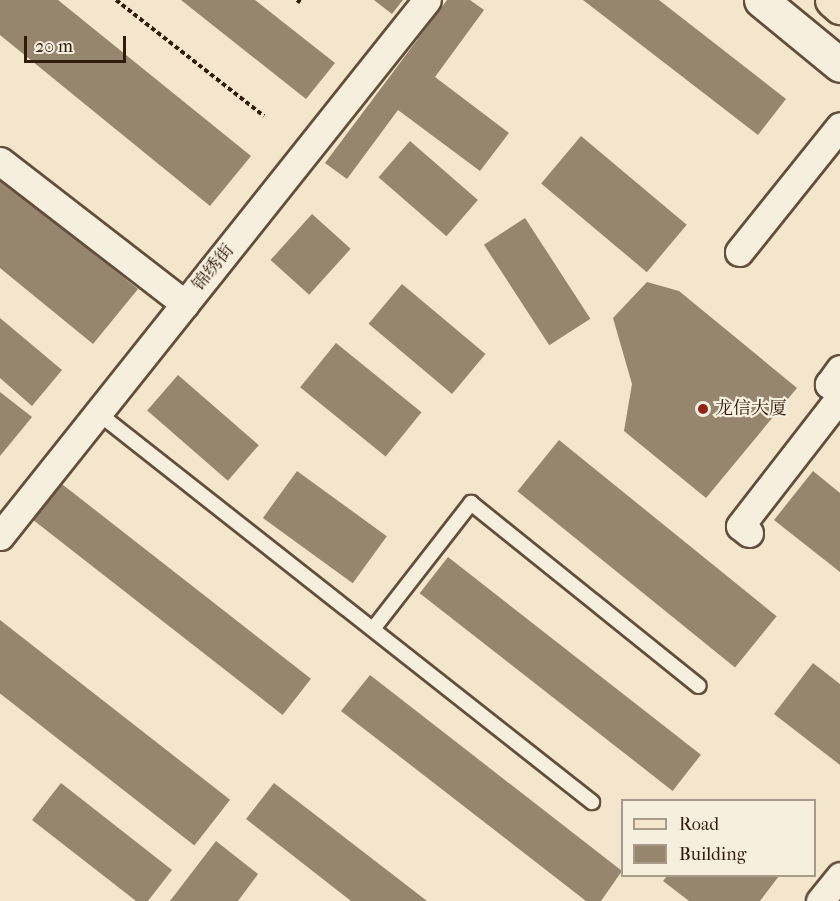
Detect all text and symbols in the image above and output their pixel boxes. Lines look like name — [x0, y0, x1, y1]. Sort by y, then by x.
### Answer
scale bar — [27, 24, 129, 62]
text: 20 m — [35, 36, 73, 57]
street label: 锦绣街 — [189, 240, 239, 296]
place label: 龙信大厦 — [715, 398, 787, 420]
marker: 龙信大厦 — [696, 402, 710, 416]
legend — [621, 799, 816, 877]
text: Road — [679, 814, 719, 835]
text: Building — [679, 844, 746, 865]

